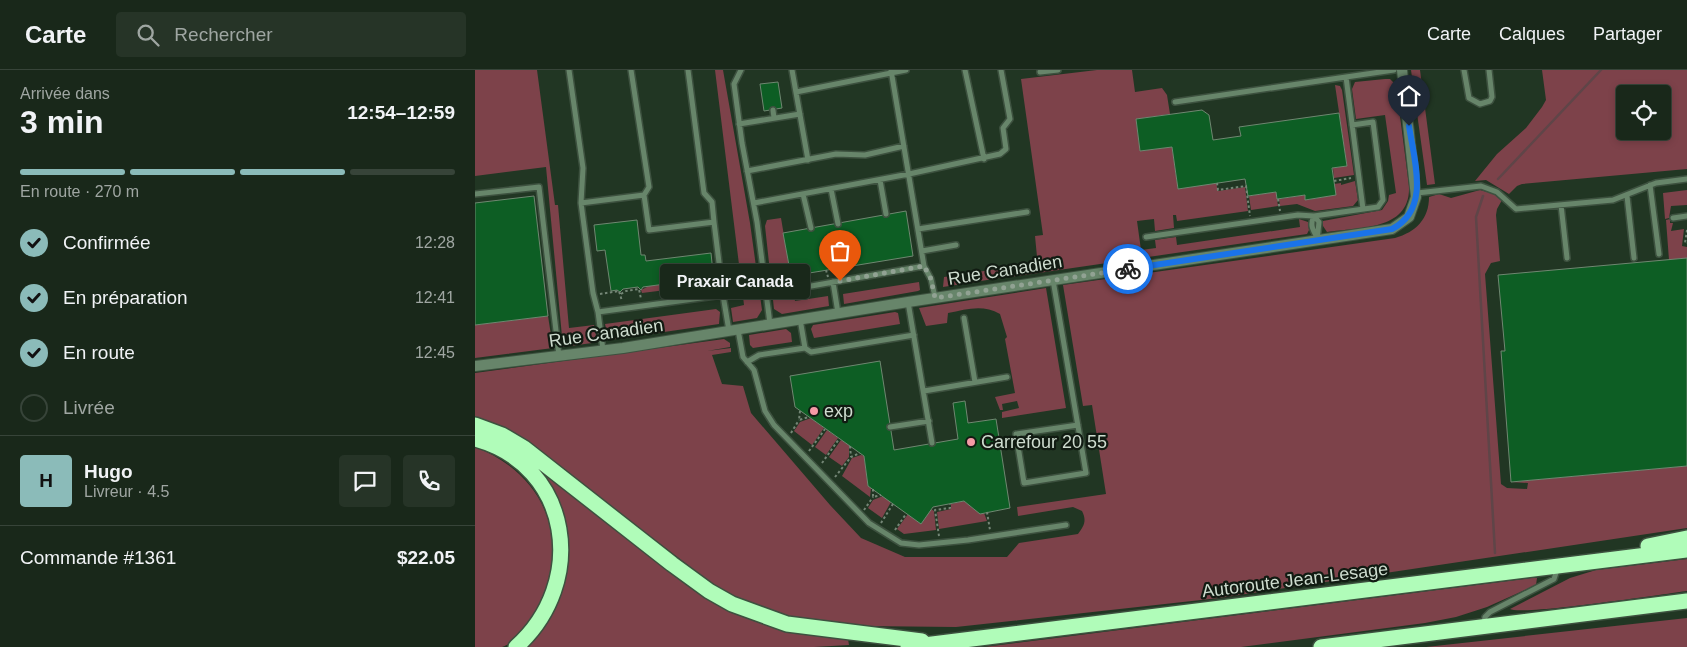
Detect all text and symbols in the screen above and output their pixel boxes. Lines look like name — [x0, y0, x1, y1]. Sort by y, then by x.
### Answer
search box — [116, 12, 466, 57]
text: Carte — [25, 21, 86, 48]
icon: search — [134, 21, 162, 49]
text: Rechercher — [174, 24, 273, 45]
text: Carte — [1427, 24, 1471, 44]
text: Calques — [1499, 24, 1565, 44]
text: Partager — [1593, 24, 1662, 44]
pin — [1388, 75, 1430, 126]
icon: home — [1395, 82, 1423, 110]
text: Arrivée dans — [20, 85, 110, 102]
map controls — [1616, 85, 1671, 140]
button: locate — [1616, 85, 1671, 140]
text: 12:54–12:59 — [347, 102, 455, 123]
text: 3 min — [20, 104, 104, 140]
text: En route · 270 m — [20, 183, 139, 200]
icon: check — [20, 229, 48, 257]
pin — [819, 230, 861, 281]
text: Confirmée — [63, 232, 151, 253]
text: 12:28 — [415, 234, 455, 251]
icon: bag — [826, 237, 854, 265]
courier — [1103, 244, 1153, 294]
street label: Rue Canadien — [947, 251, 1063, 289]
icon: bike — [1114, 255, 1142, 283]
callout: Praxair Canada — [660, 264, 810, 298]
text: Praxair Canada — [677, 273, 793, 290]
icon: check — [20, 284, 48, 312]
text: En préparation — [63, 287, 188, 308]
text: 12:41 — [415, 289, 455, 306]
street label: Rue Canadien — [548, 315, 664, 351]
icon: check — [20, 339, 48, 367]
text: En route — [63, 342, 135, 363]
text: 12:45 — [415, 344, 455, 361]
text: Livrée — [63, 397, 115, 418]
place label: exp — [824, 401, 853, 421]
marker: exp — [808, 405, 820, 417]
place label: Carrefour 20 55 — [981, 432, 1107, 452]
marker: Carrefour 20 55 — [965, 436, 977, 448]
button: chat — [339, 455, 391, 507]
button: phone — [403, 455, 455, 507]
text: Hugo — [84, 461, 133, 482]
text: H — [39, 470, 53, 491]
text: Livreur · 4.5 — [84, 483, 169, 500]
text: Commande #1361 — [20, 547, 176, 568]
text: $22.05 — [397, 547, 455, 568]
street label: Autoroute Jean-Lesage — [1201, 559, 1389, 601]

